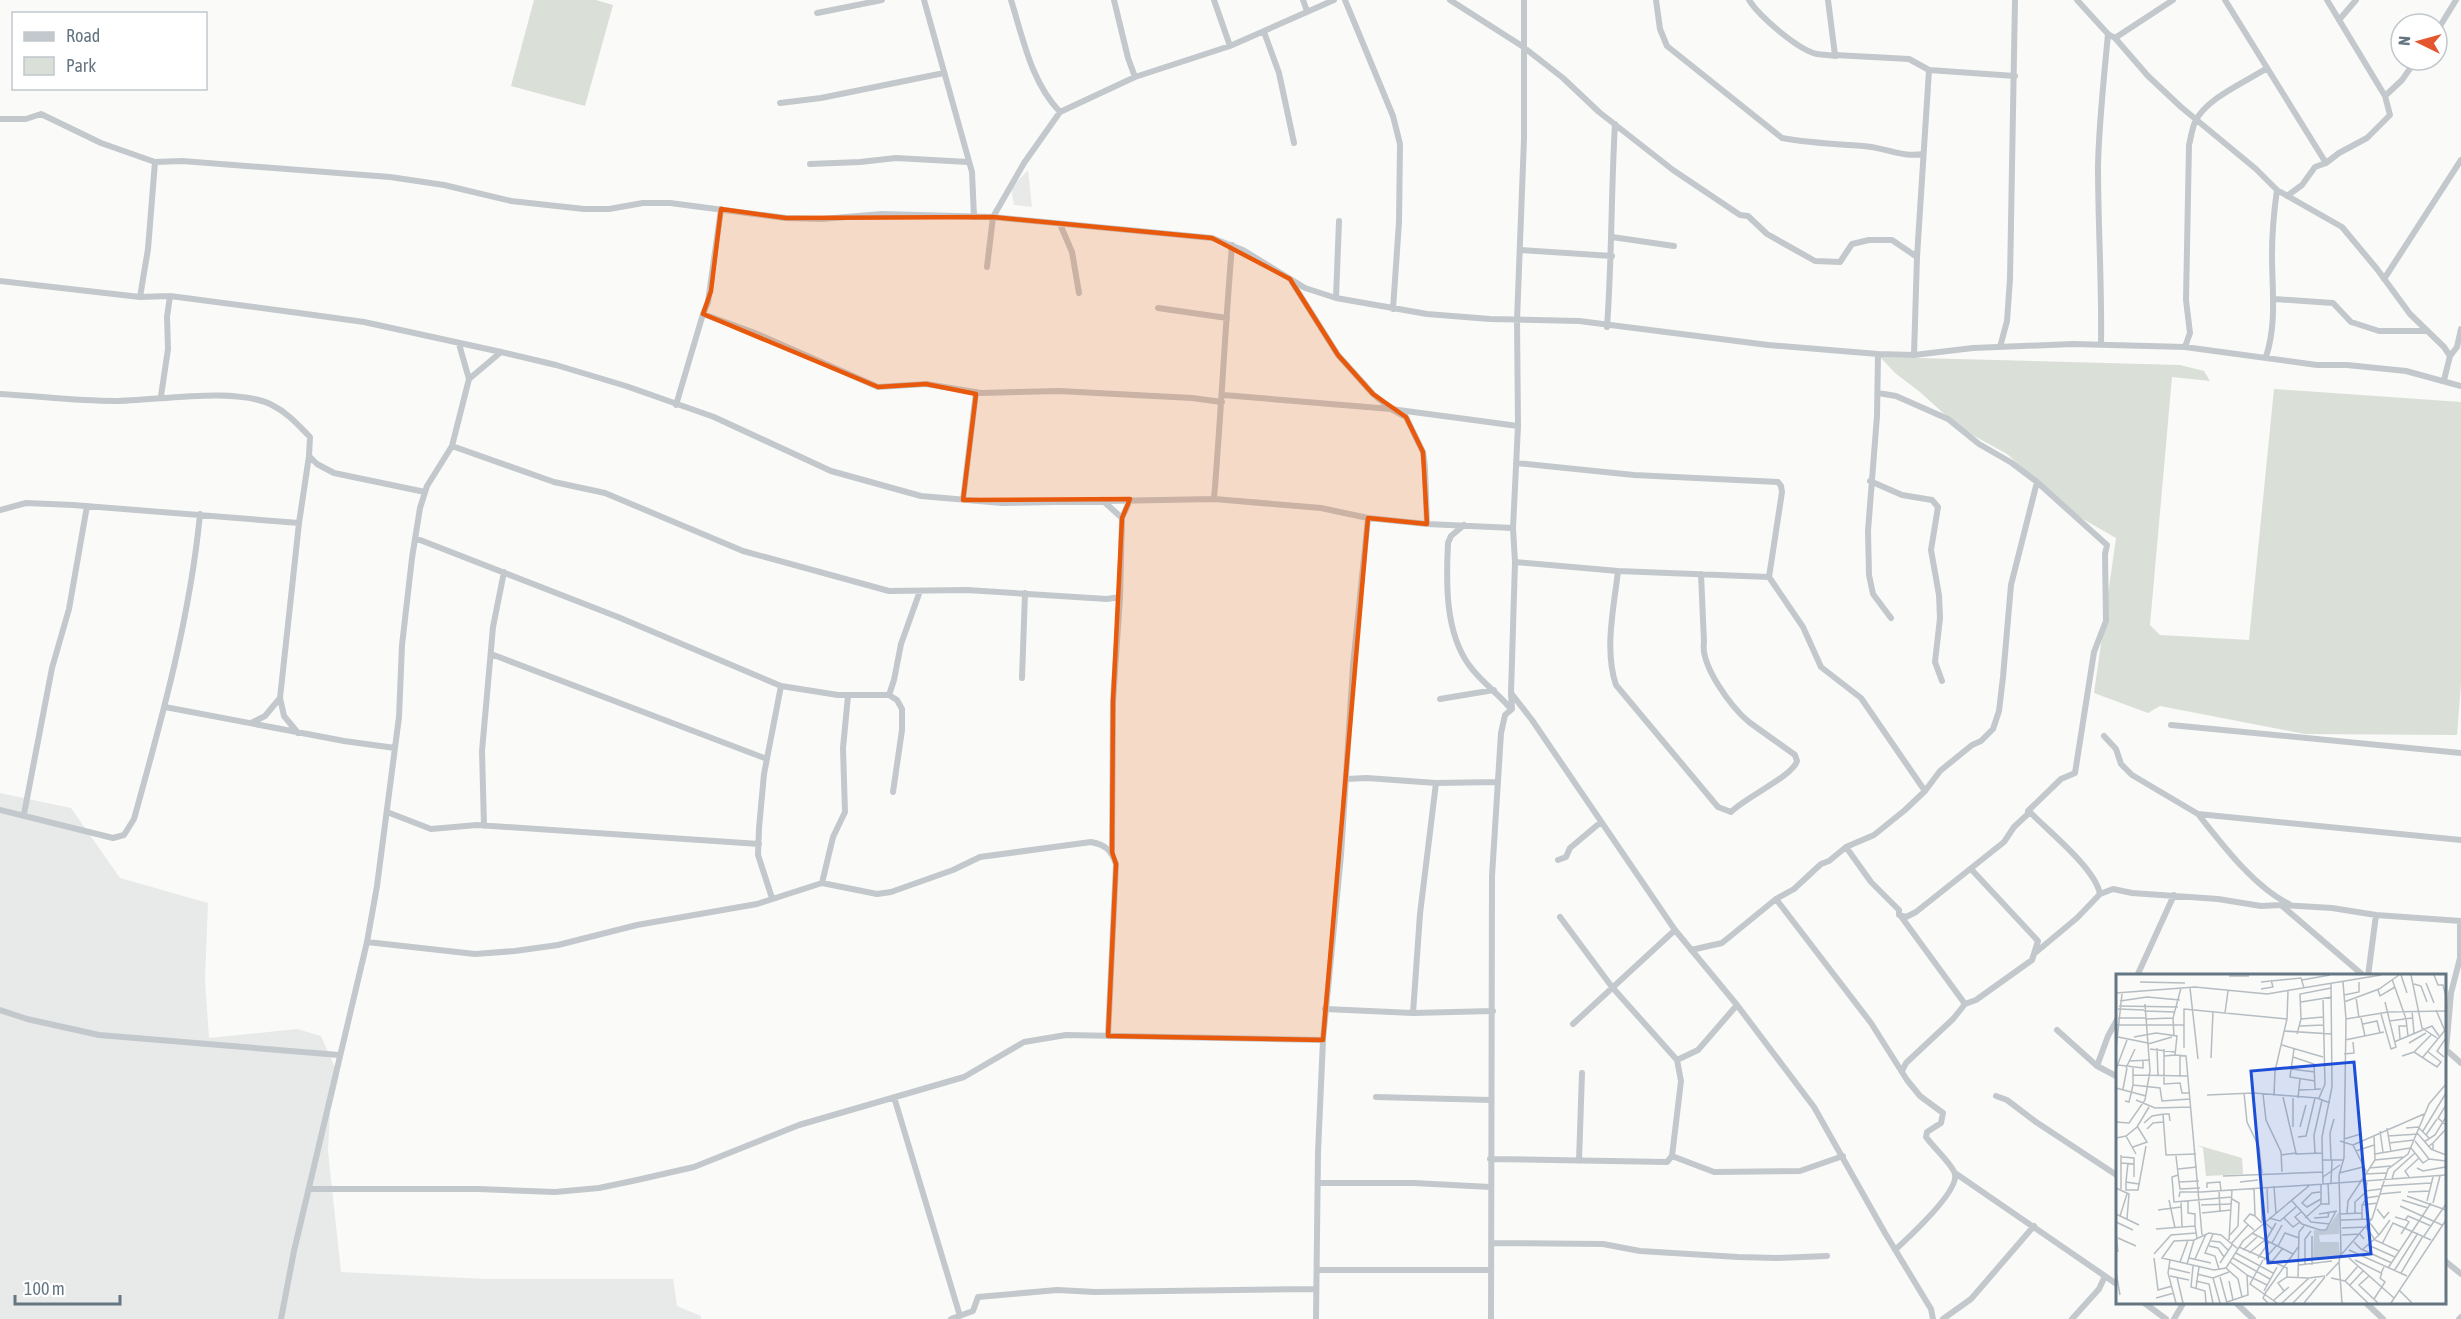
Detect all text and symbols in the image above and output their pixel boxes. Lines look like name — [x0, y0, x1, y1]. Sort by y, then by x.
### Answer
legend — [12, 12, 207, 90]
north arrow — [2389, 12, 2449, 72]
text: Road — [66, 25, 100, 46]
text: N — [2395, 35, 2413, 46]
text: Park — [66, 55, 96, 76]
inset map — [2116, 974, 2446, 1304]
scale bar — [15, 1268, 120, 1306]
text: 100 m — [24, 1278, 65, 1299]

